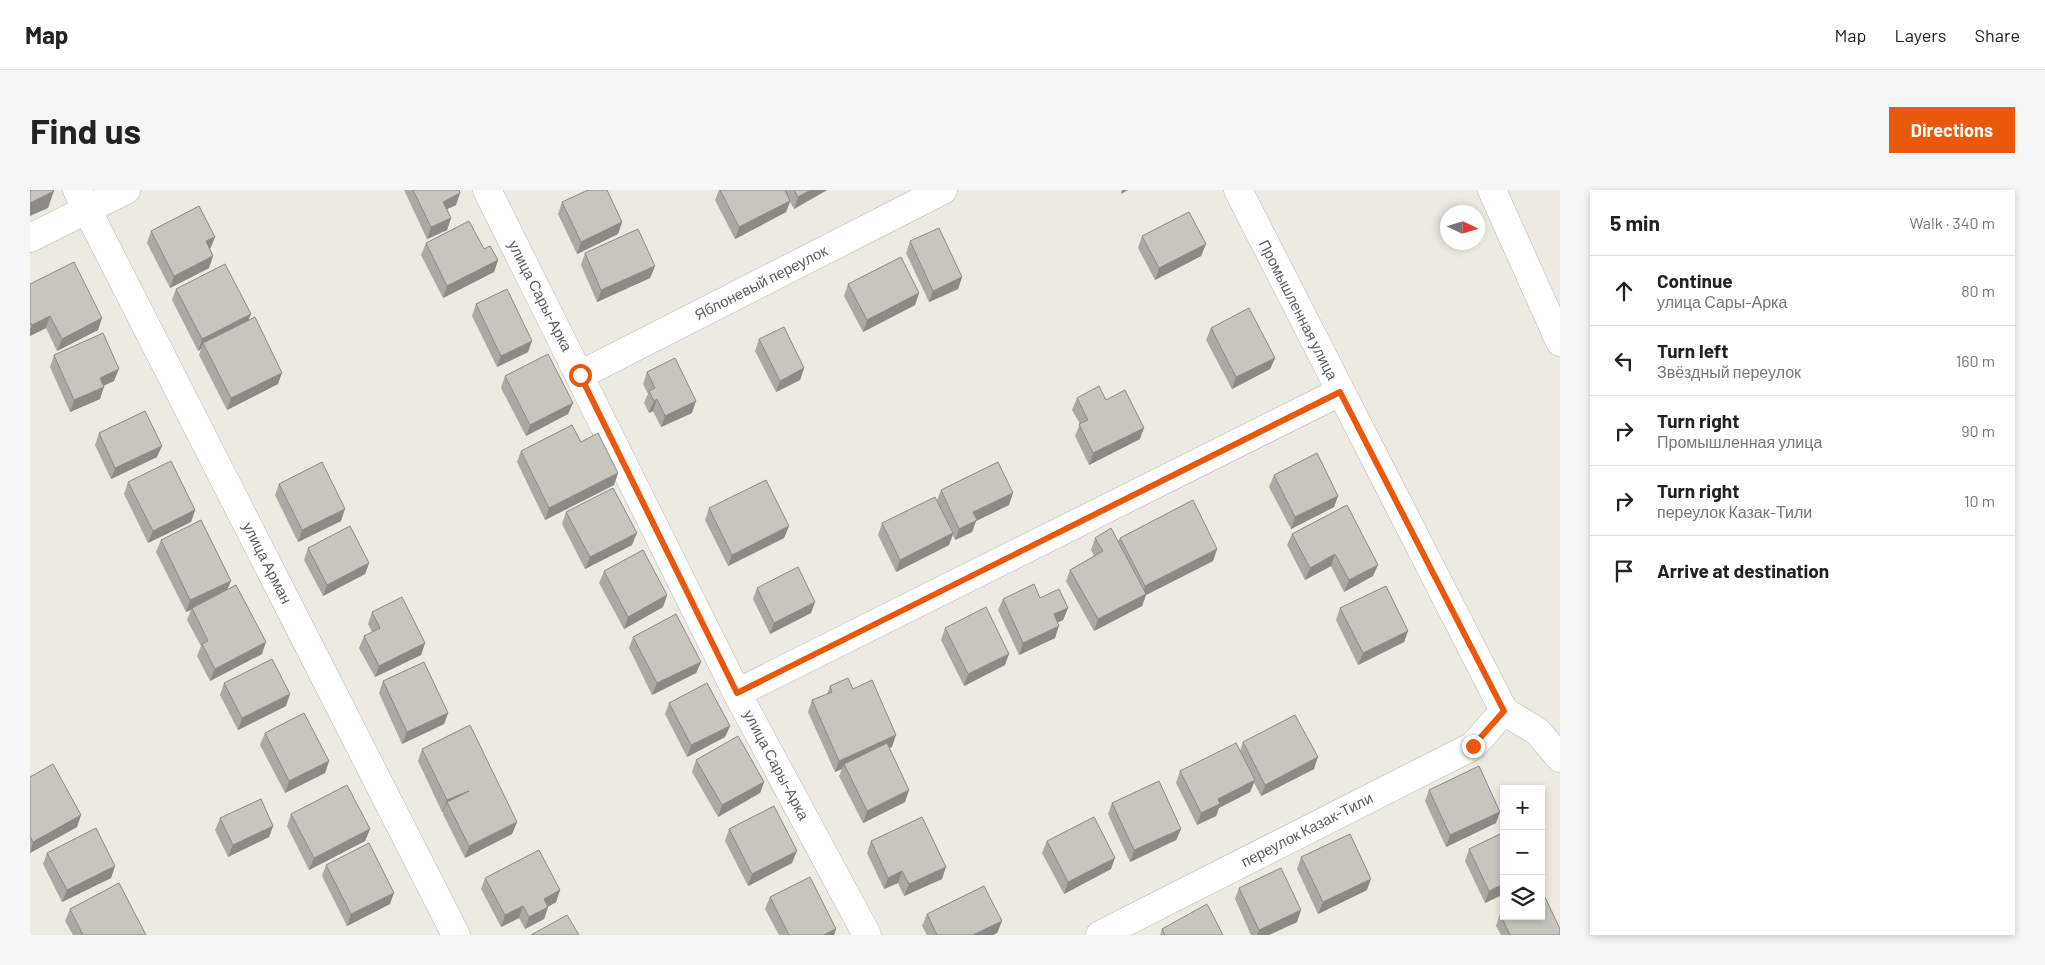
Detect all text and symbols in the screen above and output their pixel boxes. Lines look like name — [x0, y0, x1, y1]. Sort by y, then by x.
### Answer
text: Map — [25, 20, 68, 49]
text: Map — [1834, 24, 1866, 46]
text: Layers — [1894, 24, 1947, 46]
text: Share — [1975, 24, 2020, 46]
button: Directions — [1889, 107, 2015, 153]
text: Find us — [30, 109, 141, 151]
north arrow — [1440, 205, 1485, 250]
text: 5 min — [1610, 210, 1660, 235]
text: Walk · 340 m — [1910, 213, 1995, 232]
street label: Промышленная улица — [1256, 236, 1342, 383]
street label: улица Сары-Арка — [505, 237, 577, 355]
street label: Яблоневый переулок — [691, 241, 830, 323]
text: Continue — [1657, 269, 1733, 292]
icon: ahead — [1610, 277, 1638, 305]
text: 80 m — [1961, 281, 1995, 300]
text: улица Сары-Арка — [1657, 292, 1787, 311]
text: Turn left — [1657, 339, 1728, 362]
icon: left — [1610, 347, 1638, 375]
text: 160 m — [1956, 351, 1995, 370]
text: Звёздный переулок — [1657, 362, 1801, 381]
route start — [569, 364, 592, 387]
text: Turn right — [1657, 409, 1739, 432]
icon: right — [1610, 417, 1638, 445]
text: 90 m — [1961, 421, 1995, 440]
text: Промышленная улица — [1657, 432, 1822, 451]
text: Turn right — [1657, 479, 1739, 502]
icon: right — [1610, 487, 1638, 515]
text: 10 m — [1964, 491, 1995, 510]
text: переулок Казак-Тили — [1657, 502, 1812, 521]
street label: улица Арман — [240, 519, 296, 607]
icon: arrive — [1610, 557, 1638, 585]
text: Arrive at destination — [1657, 559, 1829, 582]
street label: улица Сары-Арка — [740, 706, 814, 823]
route end — [1462, 735, 1485, 758]
map controls — [1500, 785, 1545, 920]
button: + — [1500, 785, 1545, 830]
street label: переулок Казак-Тили — [1238, 788, 1376, 870]
button: − — [1500, 830, 1545, 875]
button: layers — [1500, 875, 1545, 920]

